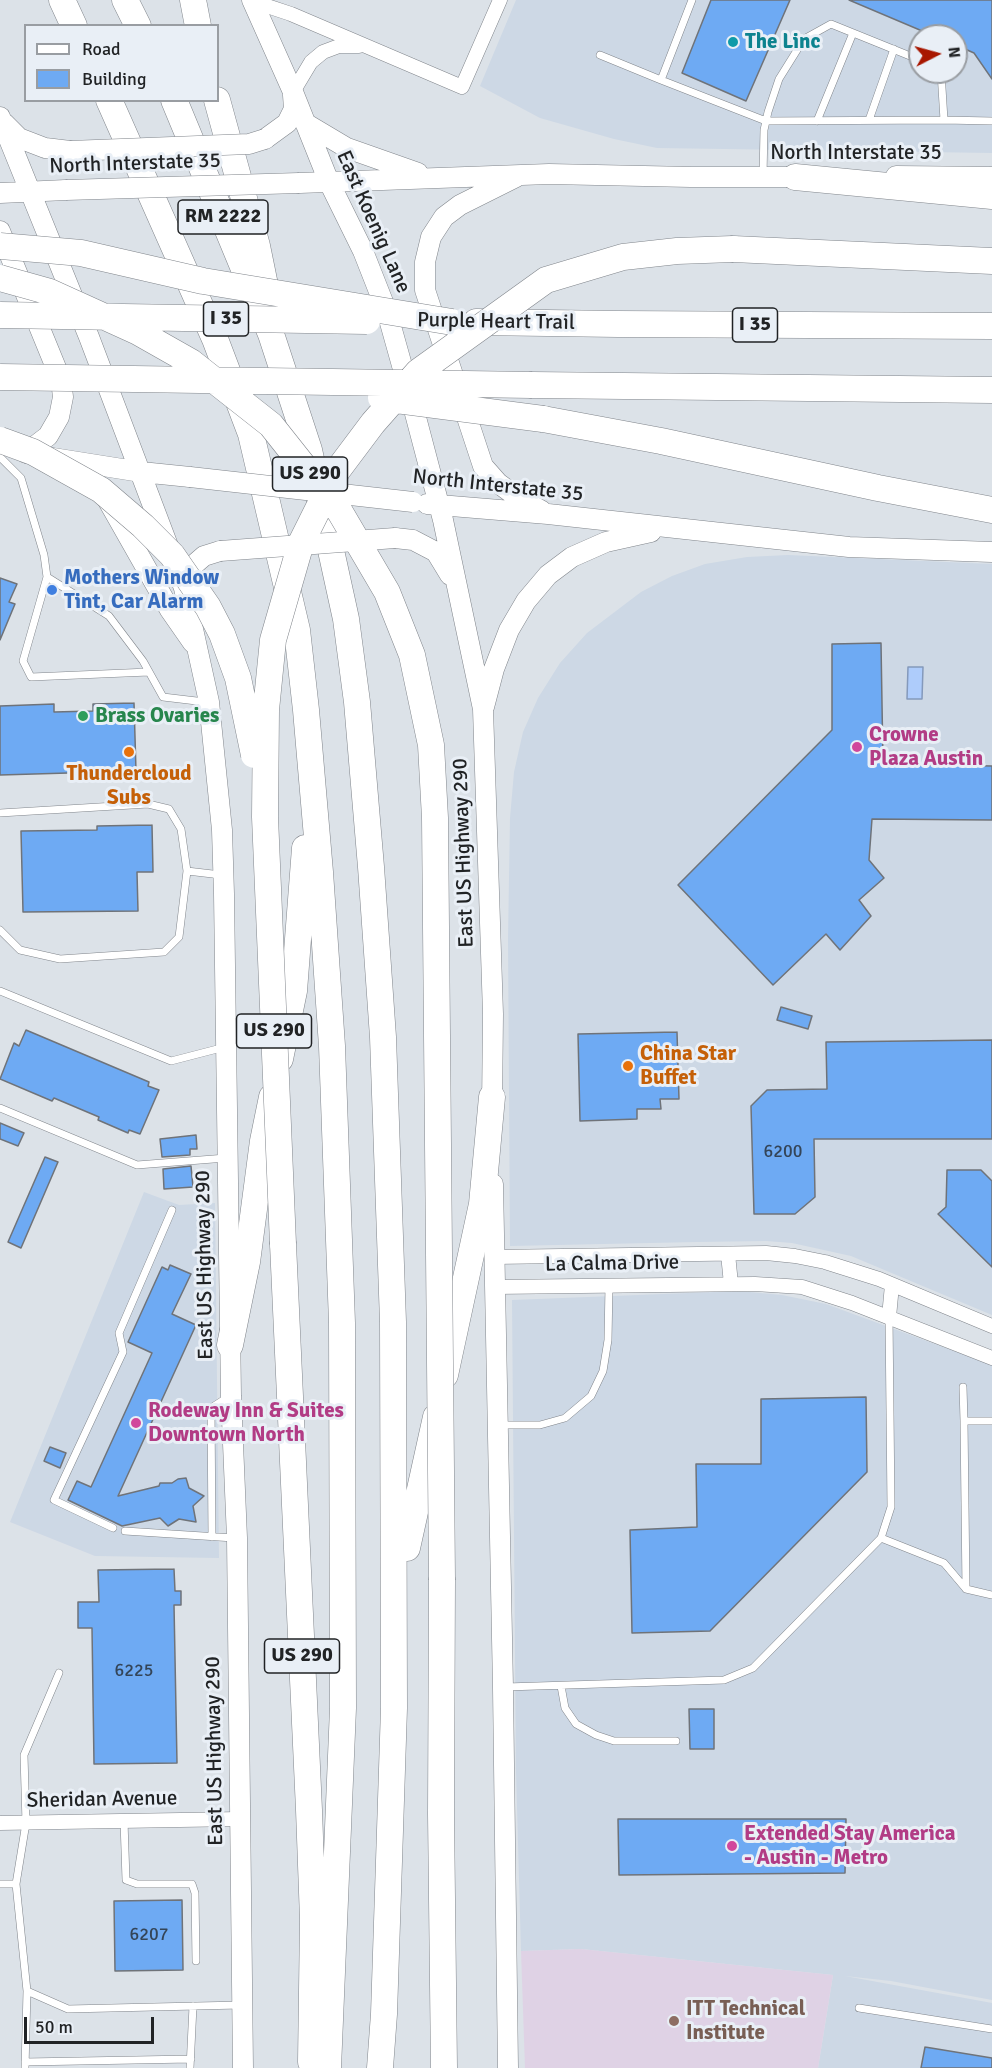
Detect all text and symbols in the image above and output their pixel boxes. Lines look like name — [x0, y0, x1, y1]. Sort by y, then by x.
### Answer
legend — [24, 24, 219, 102]
north arrow — [908, 24, 968, 84]
place label: The Linc — [745, 29, 821, 55]
marker: The Linc — [726, 35, 740, 49]
text: Road — [82, 38, 121, 60]
text: N — [943, 46, 964, 59]
text: Building — [82, 68, 146, 90]
street label: North Interstate 35 — [770, 140, 942, 166]
street label: East Koenig Lane — [330, 147, 416, 297]
street label: North Interstate 35 — [49, 148, 221, 180]
road number: RM 2222 — [178, 200, 268, 234]
road number: I 35 — [204, 302, 248, 336]
street label: Purple Heart Trail — [417, 308, 575, 336]
road number: I 35 — [732, 308, 777, 342]
road number: US 290 — [272, 457, 348, 491]
street label: North Interstate 35 — [411, 464, 585, 508]
place label: Mothers Window Tint, Car Alarm — [64, 565, 219, 615]
marker: Mothers Window Tint, Car Alarm — [45, 583, 59, 597]
place label: Brass Ovaries — [95, 703, 219, 729]
marker: Brass Ovaries — [76, 709, 90, 723]
place label: Crowne Plaza Austin — [869, 722, 983, 772]
marker: Crowne Plaza Austin — [850, 740, 864, 754]
marker: Thundercloud Subs — [122, 745, 136, 759]
street label: East US Highway 290 — [448, 758, 480, 948]
place label: Thundercloud Subs — [66, 761, 192, 811]
road number: US 290 — [236, 1014, 312, 1048]
place label: China Star Buffet — [640, 1041, 736, 1091]
marker: China Star Buffet — [621, 1059, 635, 1073]
house number: 6200 — [764, 1141, 802, 1163]
street label: East US Highway 290 — [191, 1170, 219, 1360]
street label: La Calma Drive — [545, 1250, 679, 1278]
place label: Rodeway Inn & Suites Downtown North — [148, 1398, 344, 1448]
marker: Rodeway Inn & Suites Downtown North — [129, 1416, 143, 1430]
road number: US 290 — [264, 1639, 340, 1673]
street label: East US Highway 290 — [201, 1656, 229, 1846]
house number: 6225 — [115, 1660, 153, 1682]
street label: Sheridan Avenue — [26, 1786, 178, 1814]
place label: Extended Stay America - Austin - Metro — [744, 1821, 956, 1871]
marker: Extended Stay America - Austin - Metro — [725, 1839, 739, 1853]
house number: 6207 — [130, 1924, 168, 1946]
place label: ITT Technical Institute — [686, 1996, 805, 2046]
scale bar — [27, 2005, 158, 2043]
marker: ITT Technical Institute — [667, 2014, 681, 2028]
text: 50 m — [35, 2016, 73, 2038]

